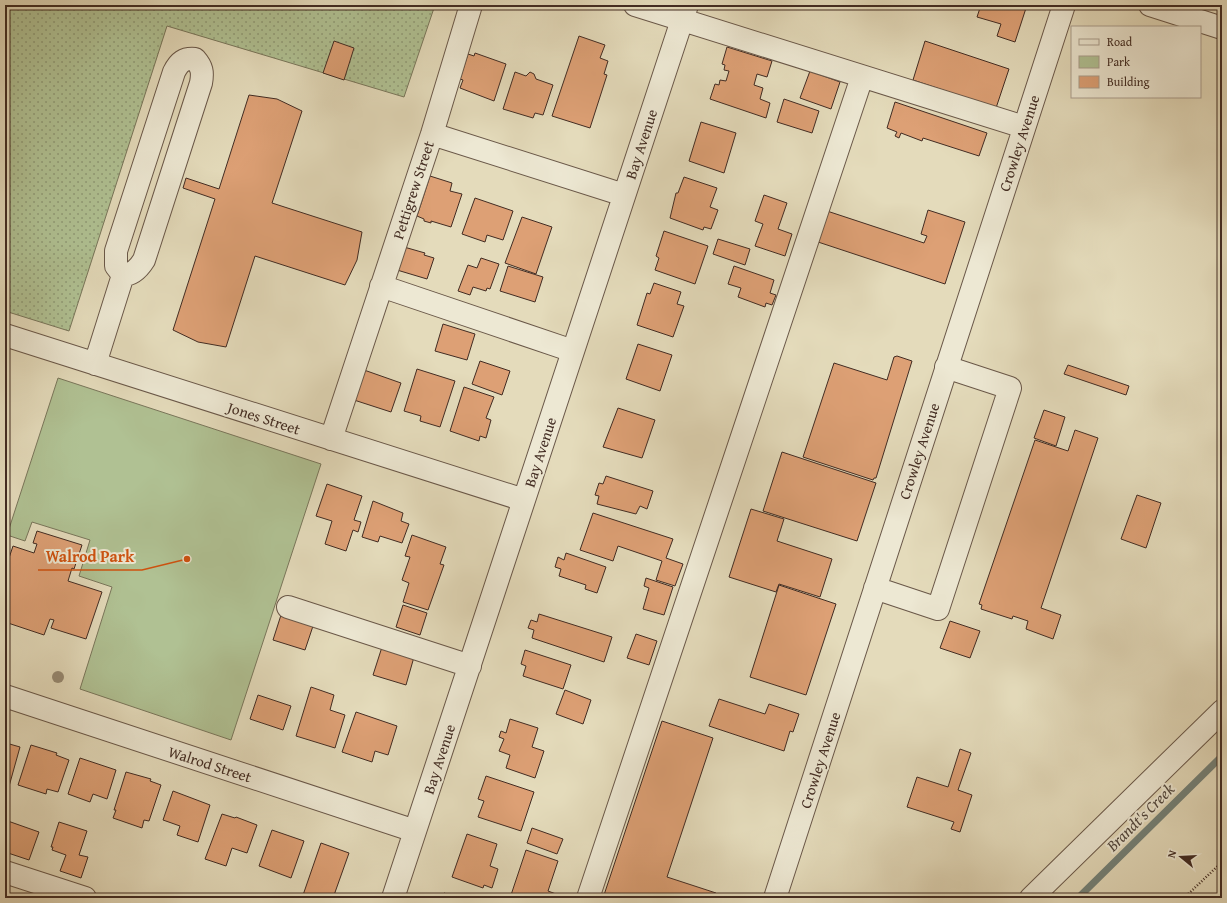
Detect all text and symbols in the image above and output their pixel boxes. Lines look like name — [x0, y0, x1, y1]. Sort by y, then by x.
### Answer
legend — [1071, 26, 1201, 98]
text: Road — [1107, 33, 1133, 50]
text: Park — [1107, 53, 1131, 70]
text: Building — [1107, 73, 1150, 90]
street label: Crowley Avenue — [994, 92, 1044, 194]
street label: Bay Avenue — [620, 106, 662, 182]
street label: Pettigrew Street — [387, 137, 439, 242]
street label: Jones Street — [223, 396, 304, 440]
street label: Crowley Avenue — [894, 400, 944, 502]
street label: Bay Avenue — [519, 414, 561, 490]
callout: Walrod Park — [38, 542, 142, 570]
text: Walrod Park — [46, 544, 135, 568]
street label: Crowley Avenue — [795, 709, 845, 811]
street label: Bay Avenue — [418, 721, 460, 797]
street label: Walrod Street — [166, 741, 255, 788]
water label: Brandt's Creek — [1100, 777, 1180, 857]
north arrow — [1161, 837, 1201, 877]
text: N — [1163, 847, 1180, 860]

